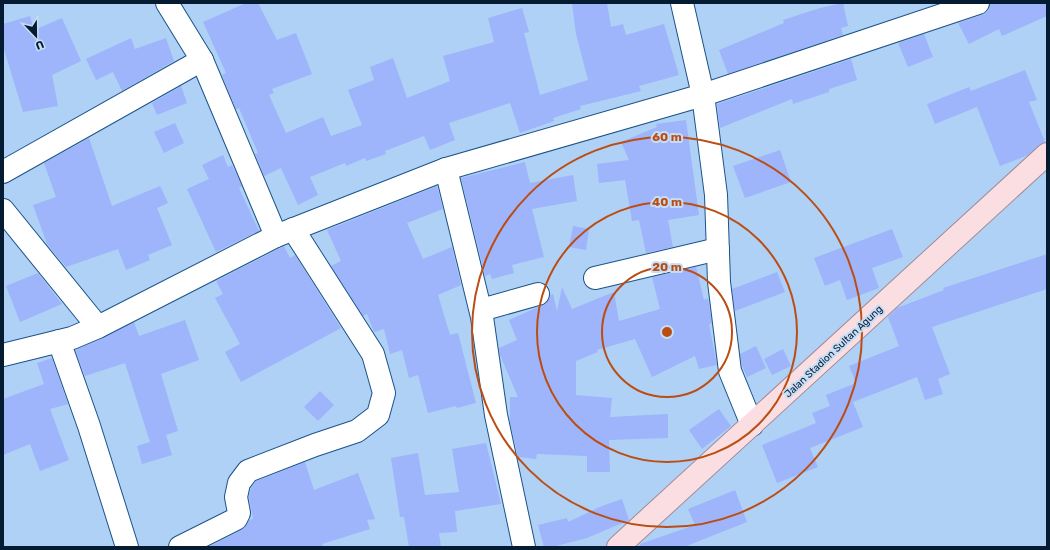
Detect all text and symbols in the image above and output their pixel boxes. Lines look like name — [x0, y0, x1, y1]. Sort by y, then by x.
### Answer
north arrow — [16, 16, 56, 56]
text: U — [33, 37, 46, 52]
text: 60 m — [652, 130, 682, 144]
text: 40 m — [652, 195, 682, 209]
text: 20 m — [652, 260, 682, 274]
street label: Jalan Stadion Sultan Agung — [782, 303, 885, 400]
centre of rings — [660, 325, 674, 339]

